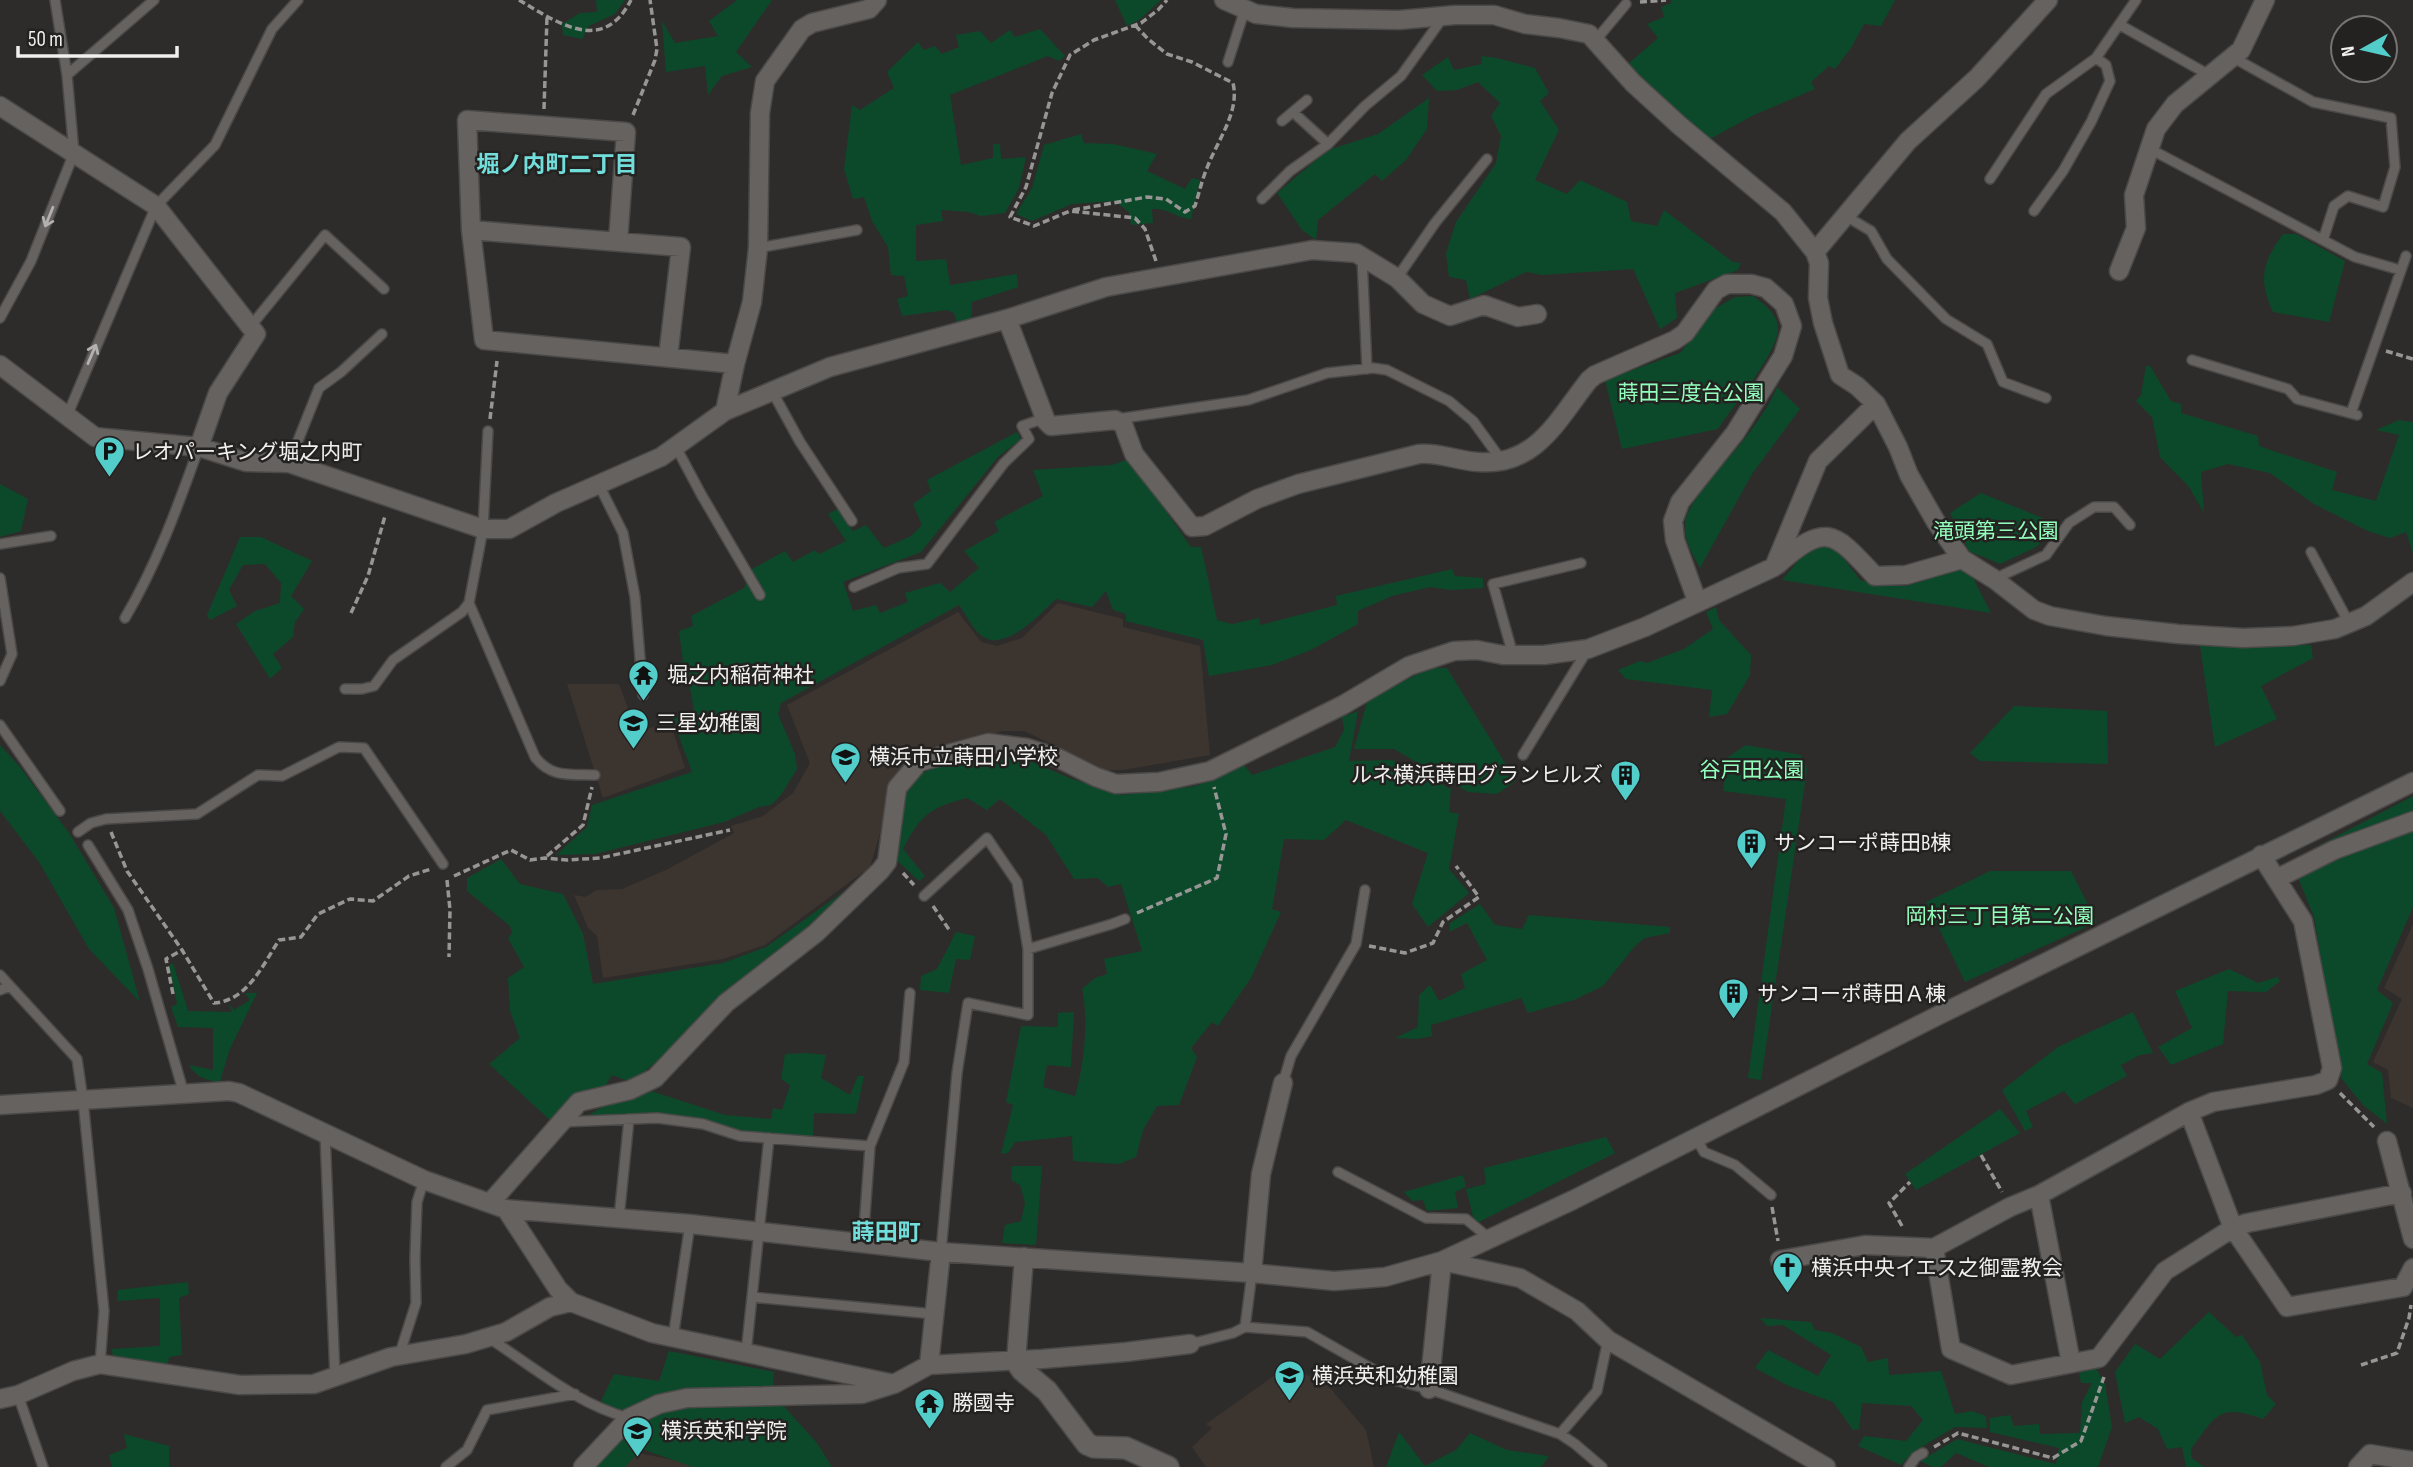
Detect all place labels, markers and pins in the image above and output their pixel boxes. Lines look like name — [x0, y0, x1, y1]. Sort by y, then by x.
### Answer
parking icon: レオパーキング堀之内町 — [92, 435, 126, 479]
place label: レオパーキング堀之内町 — [132, 440, 362, 465]
temple icon: 堀之内稲荷神社 — [627, 658, 661, 702]
place label: 堀之内稲荷神社 — [667, 663, 814, 688]
school or university icon: 三星幼稚園 — [616, 706, 650, 750]
place label: 三星幼稚園 — [656, 711, 761, 736]
school or university icon: 横浜市立蒔田小学校 — [829, 740, 863, 784]
place label: 横浜市立蒔田小学校 — [869, 745, 1058, 770]
building icon: ルネ横浜蒔田グランヒルズ — [1609, 758, 1643, 802]
place label: ルネ横浜蒔田グランヒルズ — [1351, 763, 1603, 788]
building icon: サンコーポ蒔田B棟 — [1734, 826, 1768, 870]
place label: サンコーポ蒔田B棟 — [1774, 831, 1951, 856]
building icon: サンコーポ蒔田Ａ棟 — [1717, 977, 1751, 1021]
place label: サンコーポ蒔田Ａ棟 — [1757, 982, 1946, 1007]
church icon: 横浜中央イエス之御霊教会 — [1771, 1251, 1805, 1295]
place label: 横浜中央イエス之御霊教会 — [1811, 1256, 2063, 1281]
school or university icon: 横浜英和幼稚園 — [1272, 1359, 1306, 1403]
place label: 横浜英和幼稚園 — [1312, 1364, 1459, 1389]
temple icon: 勝國寺 — [912, 1386, 946, 1430]
place label: 勝國寺 — [952, 1391, 1015, 1416]
school or university icon: 横浜英和学院 — [621, 1414, 655, 1458]
place label: 横浜英和学院 — [661, 1419, 787, 1444]

